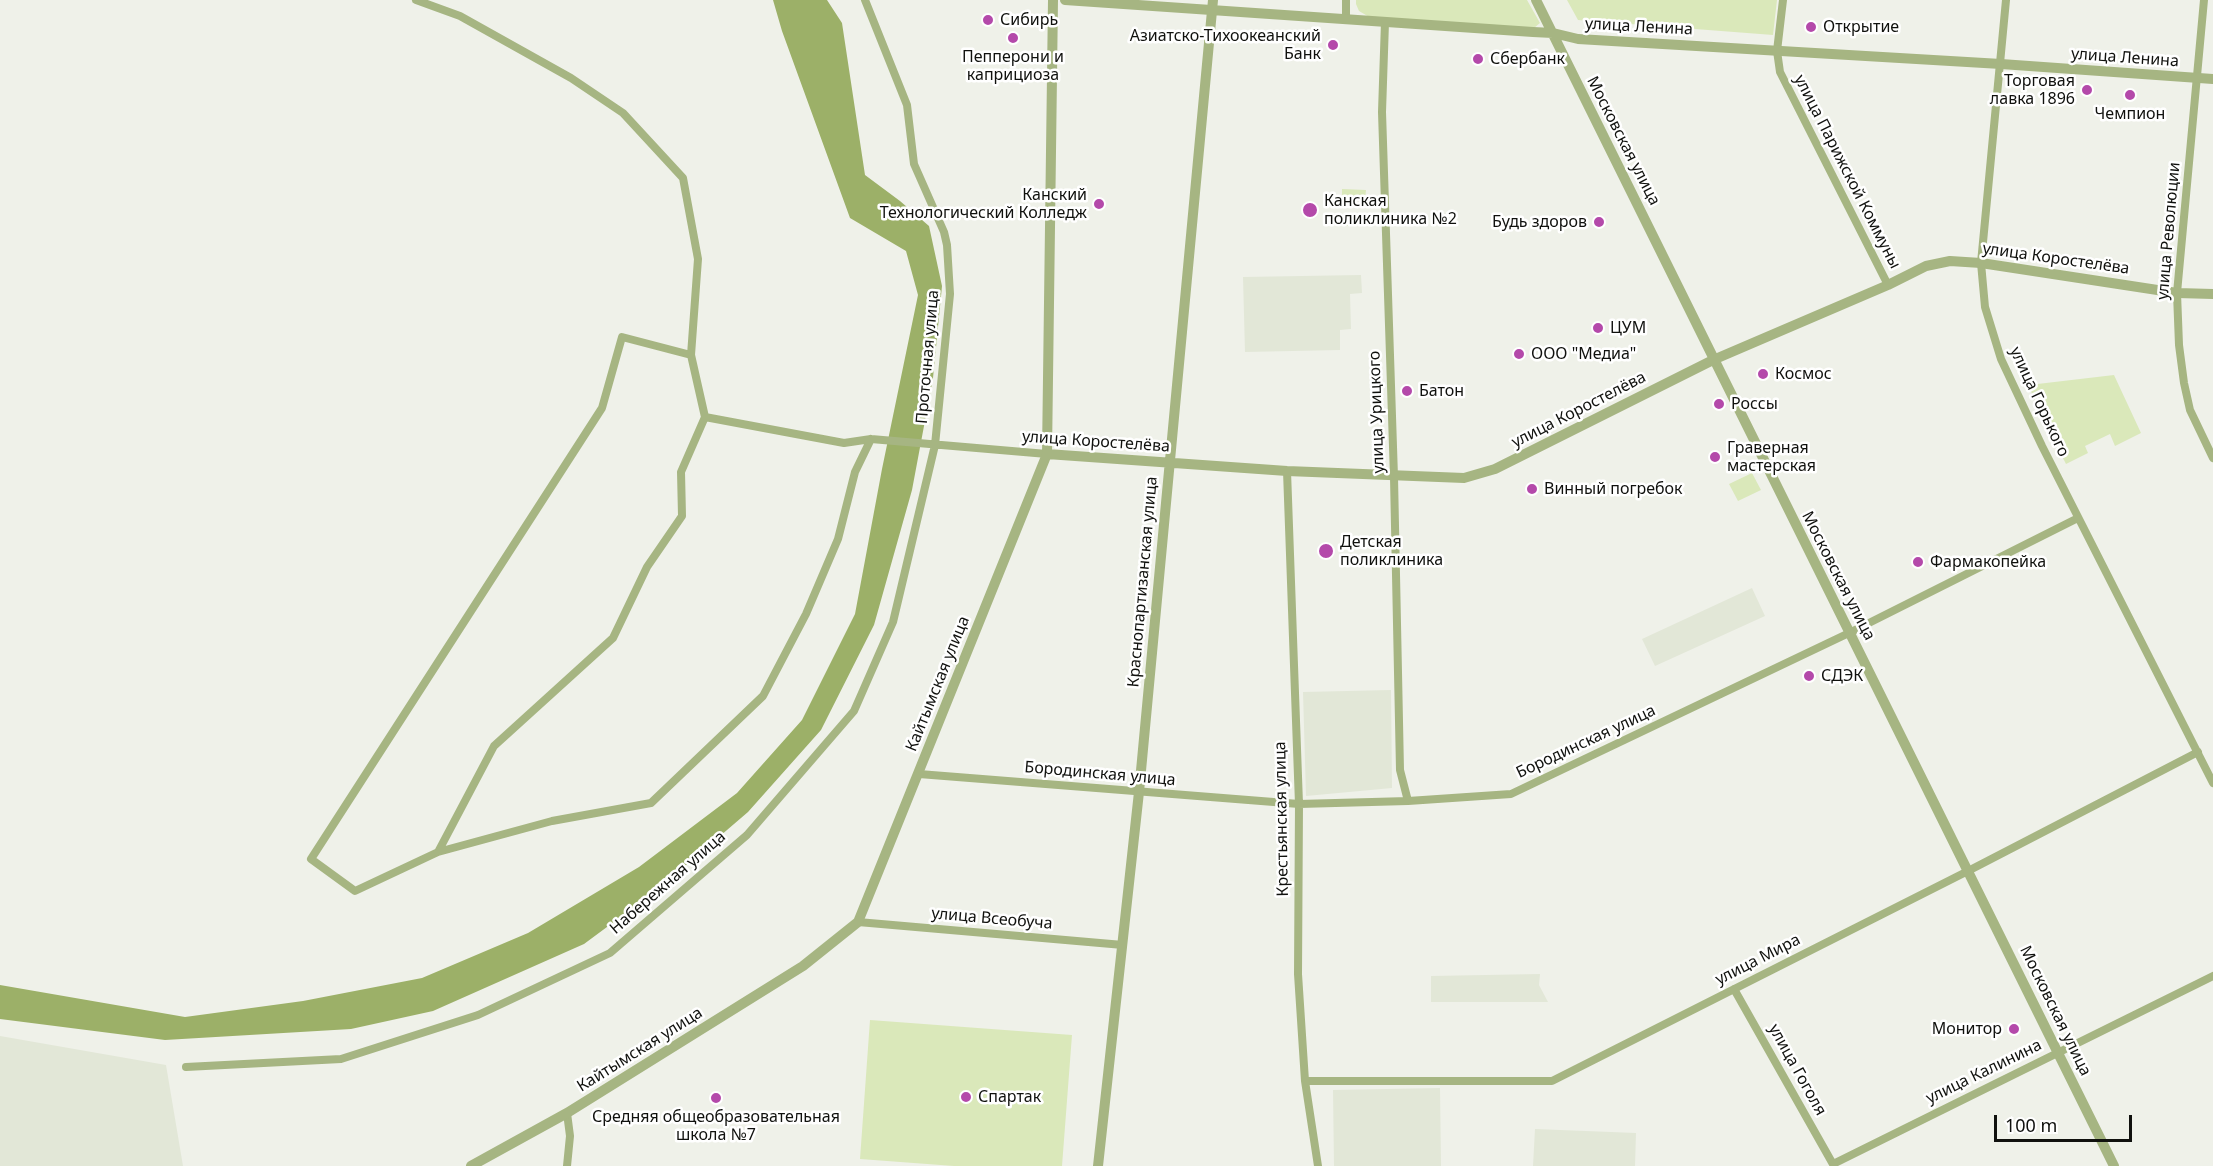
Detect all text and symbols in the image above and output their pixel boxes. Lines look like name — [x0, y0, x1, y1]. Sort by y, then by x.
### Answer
place label: Сибирь — [1000, 10, 1058, 30]
marker: Сибирь — [981, 13, 995, 27]
street label: улица Ленина — [1585, 15, 1693, 39]
place label: Открытие — [1823, 17, 1899, 37]
marker: Открытие — [1804, 20, 1818, 34]
place label: Азиатско-Тихоокеанский Банк — [1130, 26, 1321, 64]
marker: Пепперони и каприциоза — [1006, 31, 1020, 45]
marker: Азиатско-Тихоокеанский Банк — [1326, 38, 1340, 52]
street label: улица Ленина — [2070, 45, 2180, 71]
place label: Пепперони и каприциоза — [962, 47, 1064, 85]
place label: Сбербанк — [1490, 49, 1565, 69]
marker: Сбербанк — [1471, 52, 1485, 66]
place label: Торговая лавка 1896 — [1990, 71, 2075, 109]
street label: улица Парижской Коммуны — [1790, 72, 1904, 272]
street label: Московская улица — [1582, 73, 1664, 209]
marker: Торговая лавка 1896 — [2080, 83, 2094, 97]
marker: Чемпион — [2123, 88, 2137, 102]
place label: Чемпион — [2095, 104, 2165, 124]
street label: улица Революции — [2153, 161, 2185, 301]
place label: Канский Технологический Колледж — [880, 185, 1087, 223]
place label: Канская поликлиника №2 — [1324, 191, 1457, 229]
marker: Канский Технологический Колледж — [1092, 197, 1106, 211]
marker: Канская поликлиника №2 — [1301, 201, 1319, 219]
place label: Будь здоров — [1492, 212, 1587, 232]
marker: Будь здоров — [1592, 215, 1606, 229]
street label: улица Коростелёва — [1981, 239, 2131, 279]
street label: Проточная улица — [913, 289, 943, 425]
place label: ЦУМ — [1610, 318, 1646, 338]
marker: ЦУМ — [1591, 321, 1605, 335]
place label: ООО "Медиа" — [1531, 344, 1636, 364]
street label: улица Горького — [2005, 344, 2073, 460]
marker: ООО "Медиа" — [1512, 347, 1526, 361]
street label: улица Урицкого — [1365, 350, 1389, 474]
place label: Космос — [1775, 364, 1832, 384]
marker: Космос — [1756, 367, 1770, 381]
street label: улица Коростелёва — [1509, 368, 1649, 452]
place label: Батон — [1419, 381, 1464, 401]
marker: Батон — [1400, 384, 1414, 398]
place label: Россы — [1731, 394, 1778, 414]
marker: Россы — [1712, 397, 1726, 411]
street label: улица Коростелёва — [1021, 427, 1171, 457]
place label: Граверная мастерская — [1727, 438, 1816, 476]
marker: Граверная мастерская — [1708, 450, 1722, 464]
street label: Краснопартизанская улица — [1124, 476, 1162, 688]
place label: Винный погребок — [1544, 479, 1683, 499]
marker: Винный погребок — [1525, 482, 1539, 496]
street label: Московская улица — [1797, 508, 1879, 644]
place label: Детская поликлиника — [1340, 532, 1443, 570]
marker: Детская поликлиника — [1317, 542, 1335, 560]
place label: Фармакопейка — [1930, 552, 2046, 572]
marker: Фармакопейка — [1911, 555, 1925, 569]
street label: Кайтымская улица — [902, 614, 974, 754]
place label: СДЭК — [1821, 666, 1863, 686]
marker: СДЭК — [1802, 669, 1816, 683]
street label: Бородинская улица — [1513, 701, 1659, 783]
street label: Крестьянская улица — [1271, 741, 1293, 897]
street label: Бородинская улица — [1024, 758, 1176, 790]
street label: Набережная улица — [606, 828, 730, 938]
street label: улица Всеобуча — [931, 904, 1053, 934]
street label: улица Мира — [1712, 930, 1804, 990]
street label: Московская улица — [2015, 943, 2095, 1079]
street label: Кайтымская улица — [574, 1004, 706, 1096]
place label: Монитор — [1932, 1019, 2002, 1039]
street label: улица Гоголя — [1764, 1021, 1830, 1119]
marker: Монитор — [2007, 1022, 2021, 1036]
street label: улица Калинина — [1923, 1036, 2045, 1108]
place label: Спартак — [978, 1087, 1041, 1107]
marker: Спартак — [959, 1090, 973, 1104]
marker: Средняя общеобразовательная школа №7 — [709, 1091, 723, 1105]
scale bar — [1997, 1103, 2135, 1141]
place label: Средняя общеобразовательная школа №7 — [592, 1107, 840, 1145]
text: 100 m — [2005, 1113, 2057, 1137]

